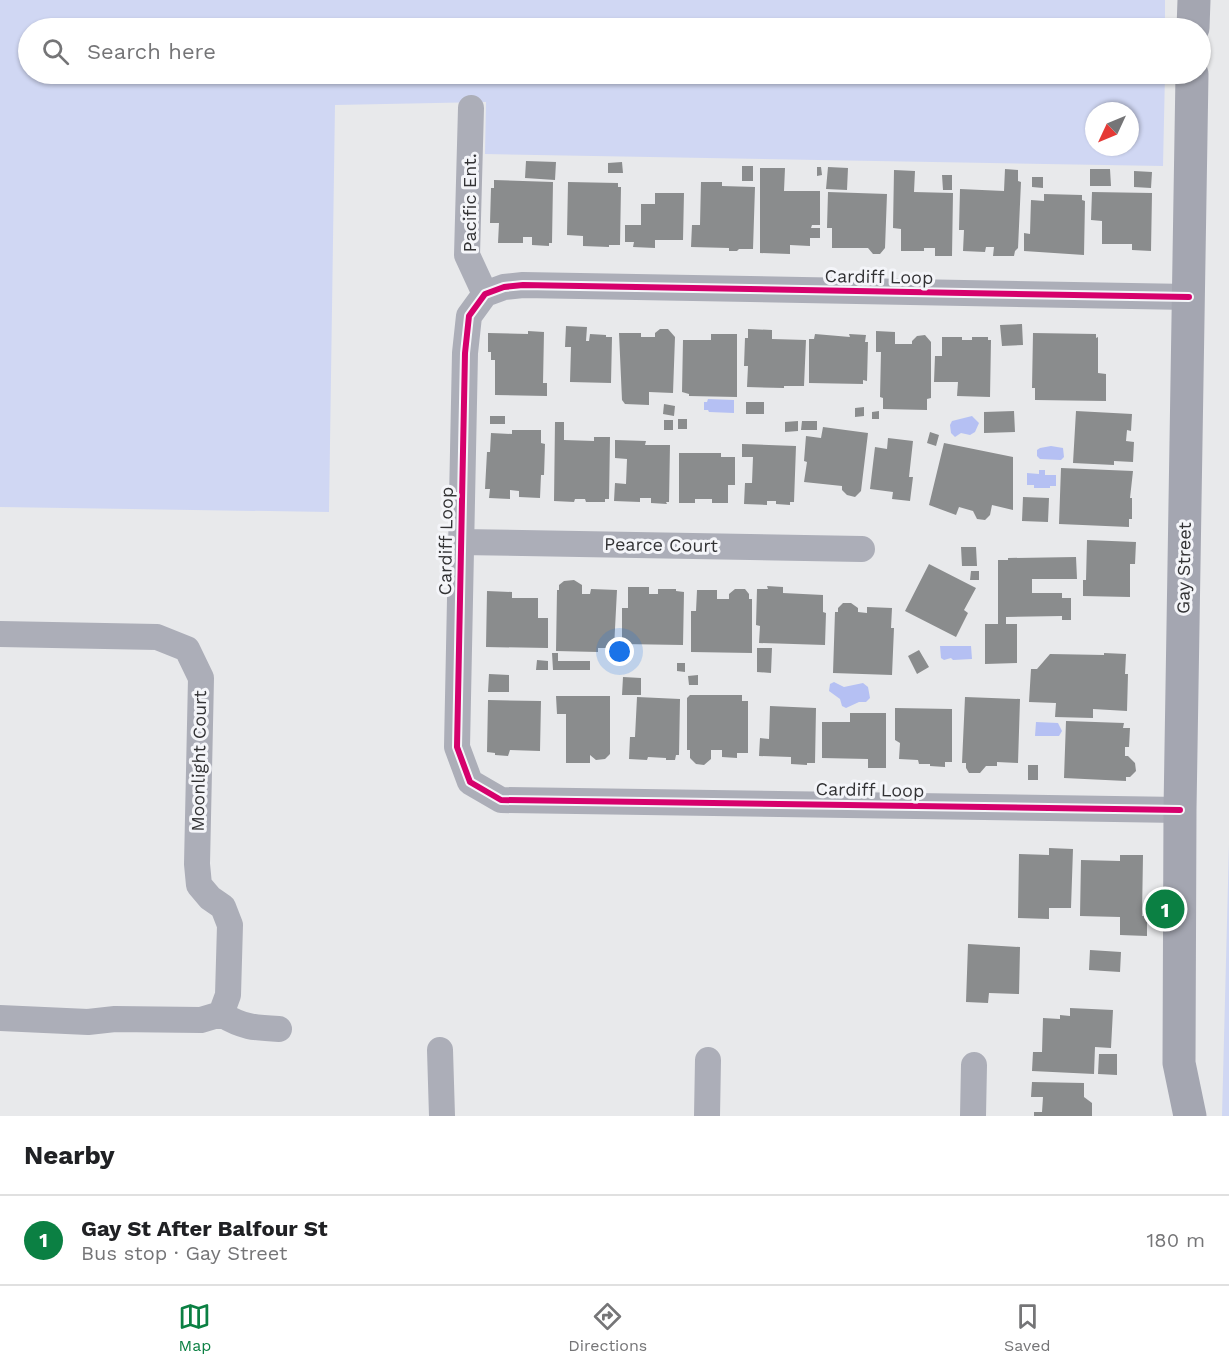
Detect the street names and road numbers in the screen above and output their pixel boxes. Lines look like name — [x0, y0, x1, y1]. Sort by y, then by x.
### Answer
street label: Pacific Ent. — [459, 154, 480, 252]
street label: Cardiff Loop — [825, 265, 933, 288]
street label: Cardiff Loop — [434, 487, 457, 595]
street label: Gay Street — [1172, 521, 1195, 614]
street label: Pearce Court — [604, 533, 718, 556]
street label: Moonlight Court — [187, 690, 210, 832]
street label: Cardiff Loop — [816, 778, 924, 801]

